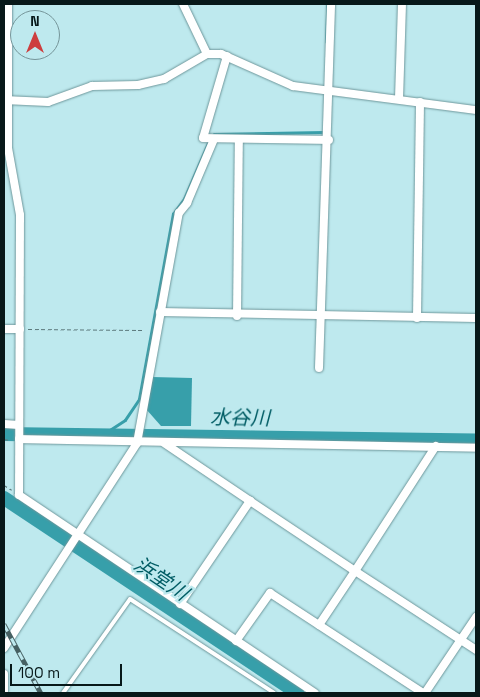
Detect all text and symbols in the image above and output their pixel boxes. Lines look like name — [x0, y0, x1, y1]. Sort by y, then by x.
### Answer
north arrow — [10, 10, 60, 60]
text: N — [30, 12, 40, 30]
water label: 水谷川 — [210, 405, 270, 431]
water label: 浜堂川 — [129, 552, 193, 606]
scale bar — [12, 654, 125, 686]
text: 100 m — [18, 663, 60, 682]

